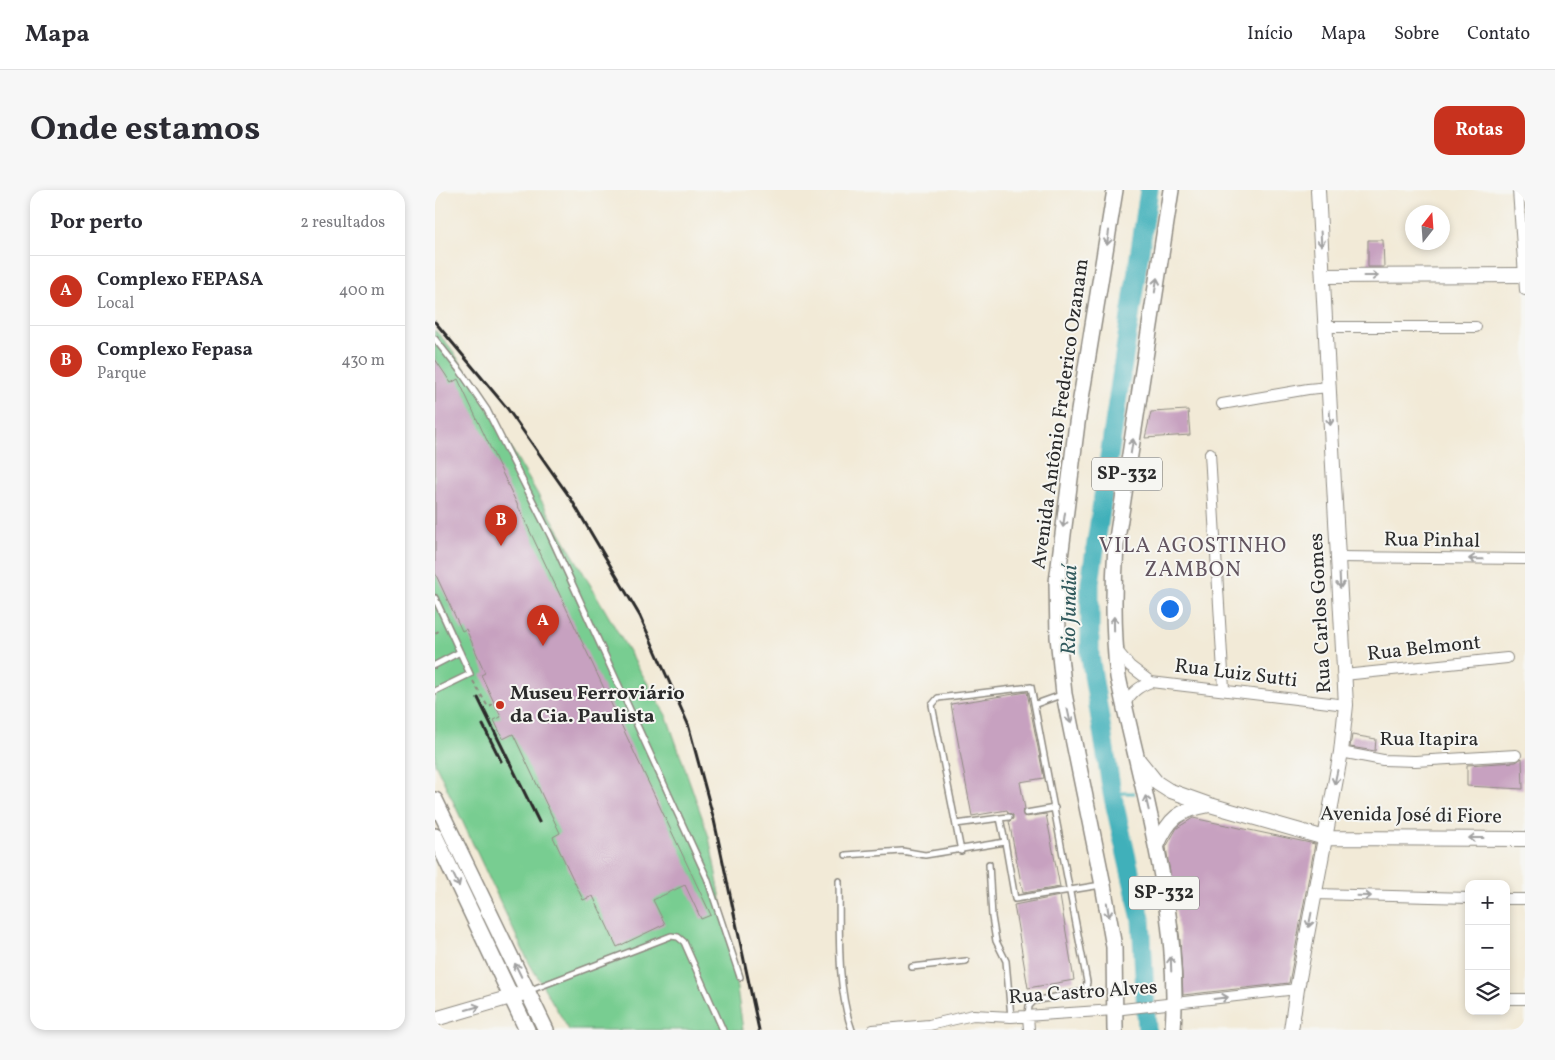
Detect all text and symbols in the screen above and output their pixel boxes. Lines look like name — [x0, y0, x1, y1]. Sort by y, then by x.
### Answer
text: Mapa — [25, 18, 90, 52]
text: Início — [1247, 22, 1293, 47]
text: Mapa — [1321, 22, 1366, 47]
text: Sobre — [1394, 22, 1439, 47]
text: Contato — [1467, 22, 1530, 47]
text: Onde estamos — [30, 106, 260, 154]
button: Rotas — [1434, 106, 1525, 155]
north arrow — [1405, 205, 1450, 250]
text: Por perto — [50, 208, 143, 237]
text: 2 resultados — [300, 212, 385, 234]
one-way arrow — [1103, 230, 1113, 246]
one-way arrow — [1316, 230, 1325, 246]
street label: Avenida Antônio Frederico Ozanam — [1025, 257, 1097, 571]
text: Complexo FEPASA — [97, 267, 263, 293]
one-way arrow — [1363, 271, 1379, 280]
one-way arrow — [1152, 277, 1162, 293]
text: A — [60, 280, 72, 302]
text: 400 m — [339, 280, 385, 302]
text: Local — [97, 293, 134, 315]
text: Complexo Fepasa — [97, 337, 253, 363]
text: B — [61, 350, 71, 372]
text: 430 m — [341, 350, 385, 372]
text: Parque — [97, 363, 146, 385]
one-way arrow — [1326, 410, 1335, 426]
one-way arrow — [1127, 438, 1137, 454]
road number: SP-332 — [1092, 458, 1162, 490]
pin: B — [485, 505, 517, 546]
one-way arrow — [1058, 511, 1068, 527]
street label: Rua Pinhal — [1384, 526, 1480, 556]
district label: VILA AGOSTINHO ZAMBON — [1099, 532, 1287, 585]
street label: Rua Carlos Gomes — [1303, 532, 1339, 694]
one-way arrow — [1469, 554, 1485, 564]
water label: Rio Jundiaí — [1055, 563, 1085, 655]
one-way arrow — [1335, 572, 1344, 588]
your location — [1157, 596, 1183, 622]
pin: A — [527, 605, 559, 646]
one-way arrow — [1109, 616, 1119, 632]
street label: Rua Belmont — [1366, 629, 1482, 669]
street label: Rua Luiz Sutti — [1173, 653, 1299, 695]
place label: Museu Ferroviário da Cia. Paulista — [510, 680, 685, 731]
marker: Museu Ferroviário da Cia. Paulista — [494, 699, 506, 711]
one-way arrow — [1064, 708, 1074, 724]
street label: Rua Itapira — [1380, 726, 1478, 754]
one-way arrow — [1331, 769, 1341, 785]
one-way arrow — [1142, 796, 1151, 812]
street label: Avenida José di Fiore — [1320, 800, 1502, 832]
one-way arrow — [1469, 833, 1485, 843]
one-way arrow — [451, 873, 461, 888]
road number: SP-332 — [1129, 876, 1199, 910]
map controls — [1465, 880, 1510, 1015]
button: + — [1465, 880, 1510, 925]
one-way arrow — [1356, 891, 1372, 900]
one-way arrow — [1103, 901, 1113, 917]
one-way arrow — [1305, 912, 1315, 928]
button: − — [1465, 925, 1510, 970]
one-way arrow — [1167, 956, 1176, 972]
one-way arrow — [512, 963, 522, 978]
button: layers — [1465, 970, 1510, 1015]
street label: Rua Castro Alves — [1008, 974, 1158, 1012]
one-way arrow — [1213, 993, 1229, 1003]
one-way arrow — [465, 1002, 481, 1012]

